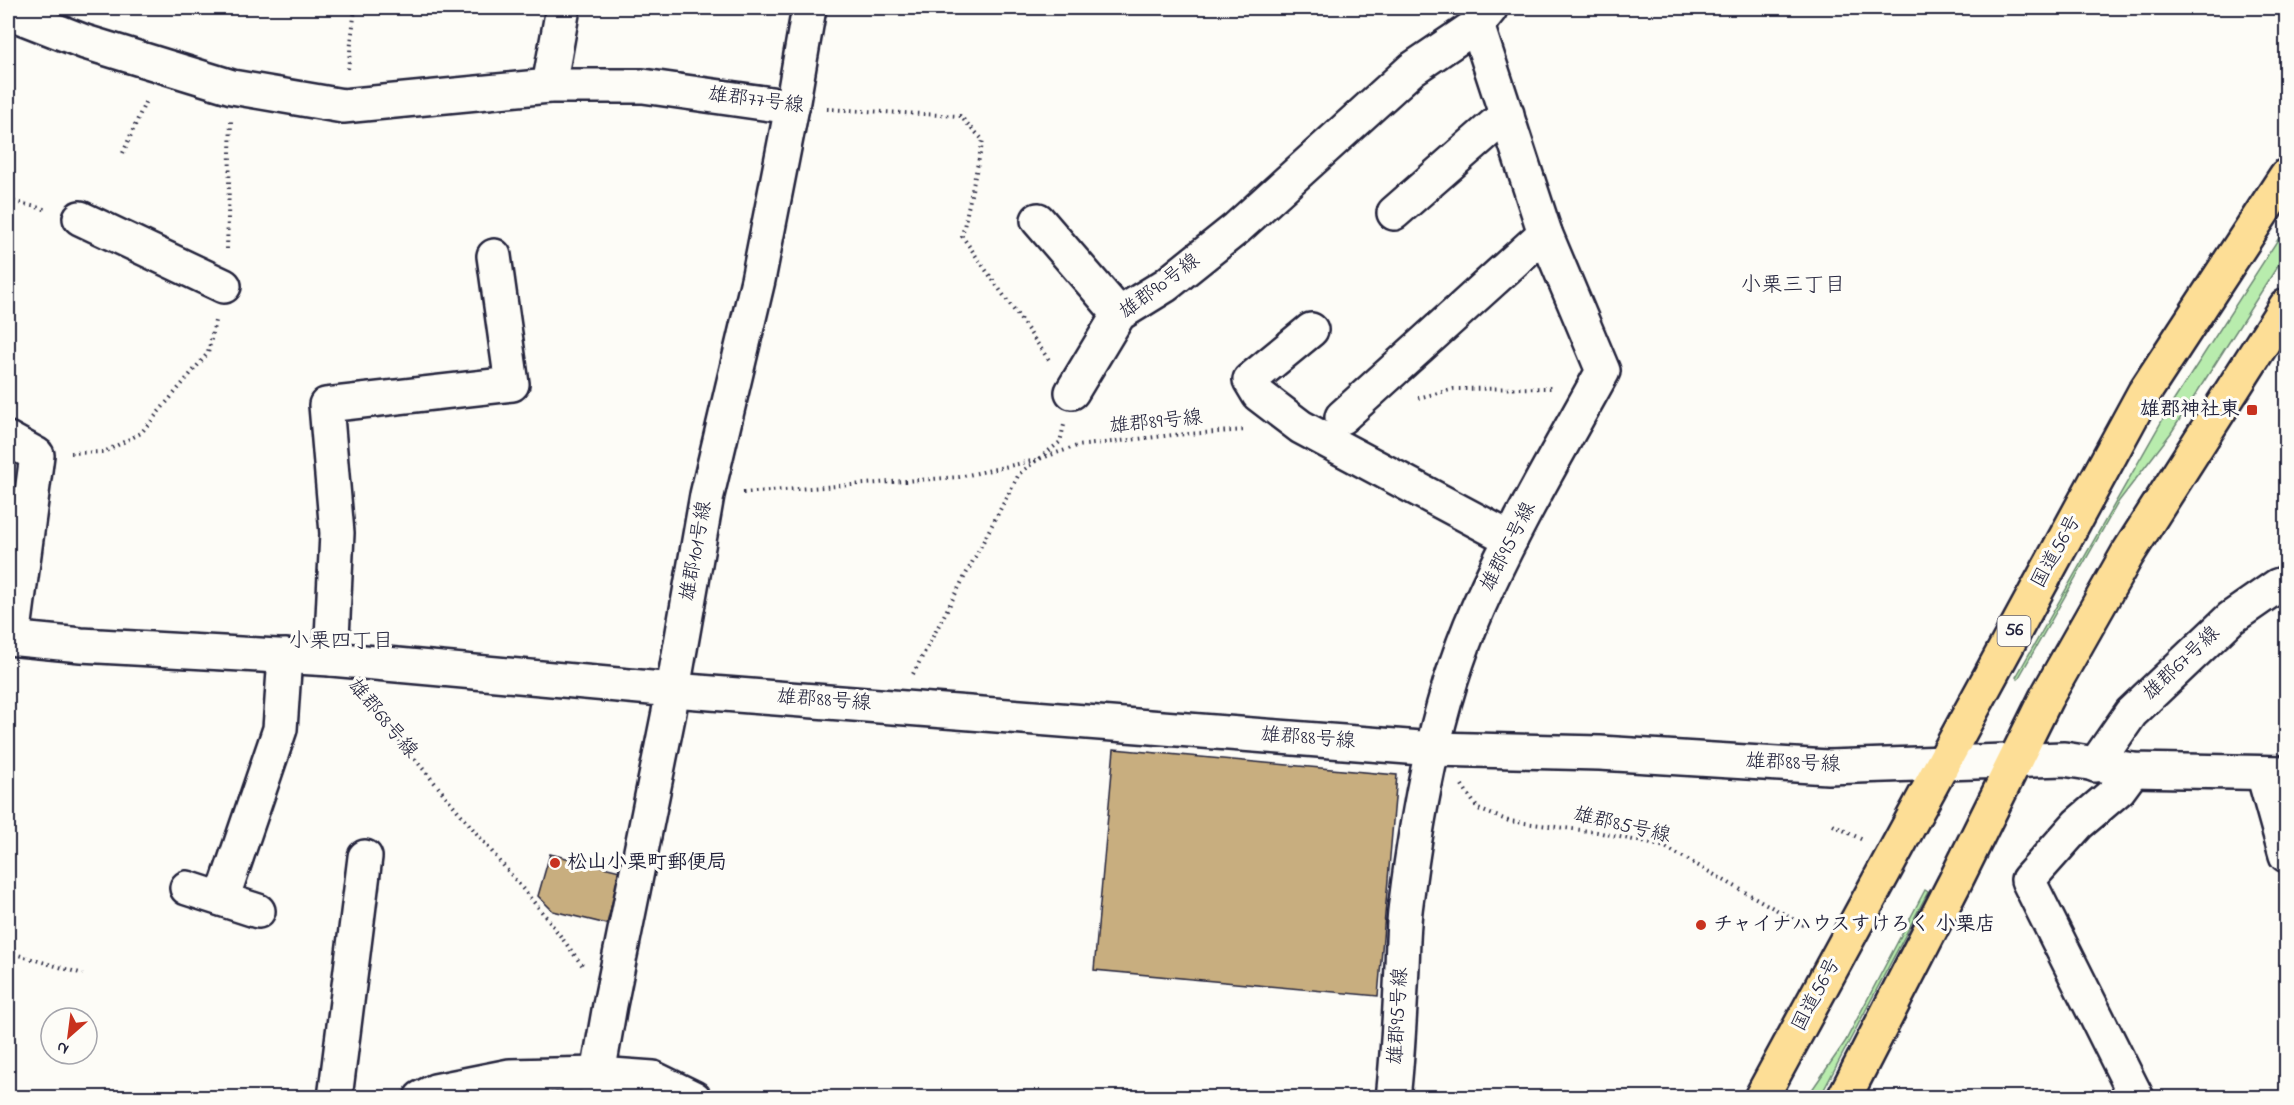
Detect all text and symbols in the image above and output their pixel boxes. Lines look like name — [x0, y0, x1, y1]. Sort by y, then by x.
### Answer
street label: 雄郡77号線 — [706, 81, 806, 121]
street label: 雄郡90号線 — [1113, 247, 1207, 327]
district label: 小栗三丁目 — [1741, 271, 1846, 301]
place label: 雄郡神社東 — [2140, 396, 2240, 425]
marker: 雄郡神社東 — [2245, 403, 2259, 417]
street label: 雄郡89号線 — [1108, 404, 1204, 442]
street label: 雄郡95号線 — [1474, 497, 1544, 597]
street label: 雄郡101号線 — [674, 499, 720, 603]
street label: 国道56号 — [2025, 510, 2089, 594]
road number: 56 — [1998, 616, 2030, 646]
street label: 雄郡67号線 — [2137, 620, 2227, 708]
district label: 小栗四丁目 — [289, 627, 394, 657]
street label: 雄郡68号線 — [340, 673, 424, 765]
street label: 雄郡88号線 — [776, 683, 872, 719]
street label: 雄郡88号線 — [1260, 721, 1356, 757]
street label: 雄郡88号線 — [1745, 748, 1841, 780]
street label: 雄郡85号線 — [1571, 801, 1673, 851]
place label: 松山小栗町郵便局 — [567, 849, 727, 878]
marker: 松山小栗町郵便局 — [548, 856, 562, 870]
place label: チャイナハウスすけろく 小栗店 — [1713, 911, 1996, 940]
marker: チャイナハウスすけろく 小栗店 — [1694, 918, 1708, 932]
street label: 国道56号 — [1785, 953, 1849, 1037]
street label: 雄郡95号線 — [1382, 967, 1416, 1065]
north arrow — [39, 1006, 99, 1066]
text: N — [52, 1034, 73, 1061]

